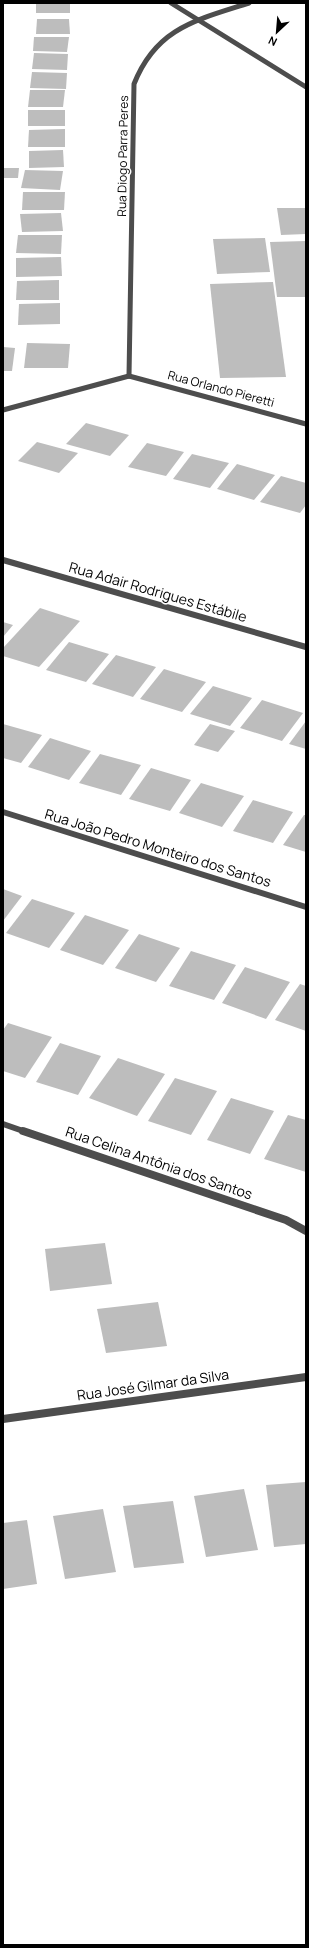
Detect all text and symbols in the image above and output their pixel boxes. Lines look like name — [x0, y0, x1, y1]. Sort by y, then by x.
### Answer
north arrow — [257, 12, 297, 52]
text: N — [265, 33, 279, 50]
street label: Rua Diogo Parra Peres — [113, 95, 132, 217]
street label: Rua Orlando Pieretti — [166, 366, 276, 411]
street label: Rua Adair Rodrigues Estábile — [67, 557, 249, 626]
street label: Rua João Pedro Monteiro dos Santos — [43, 804, 274, 891]
street label: Rua Celina Antônia dos Santos — [63, 1122, 255, 1204]
street label: Rua José Gilmar da Silva — [76, 1364, 230, 1405]

